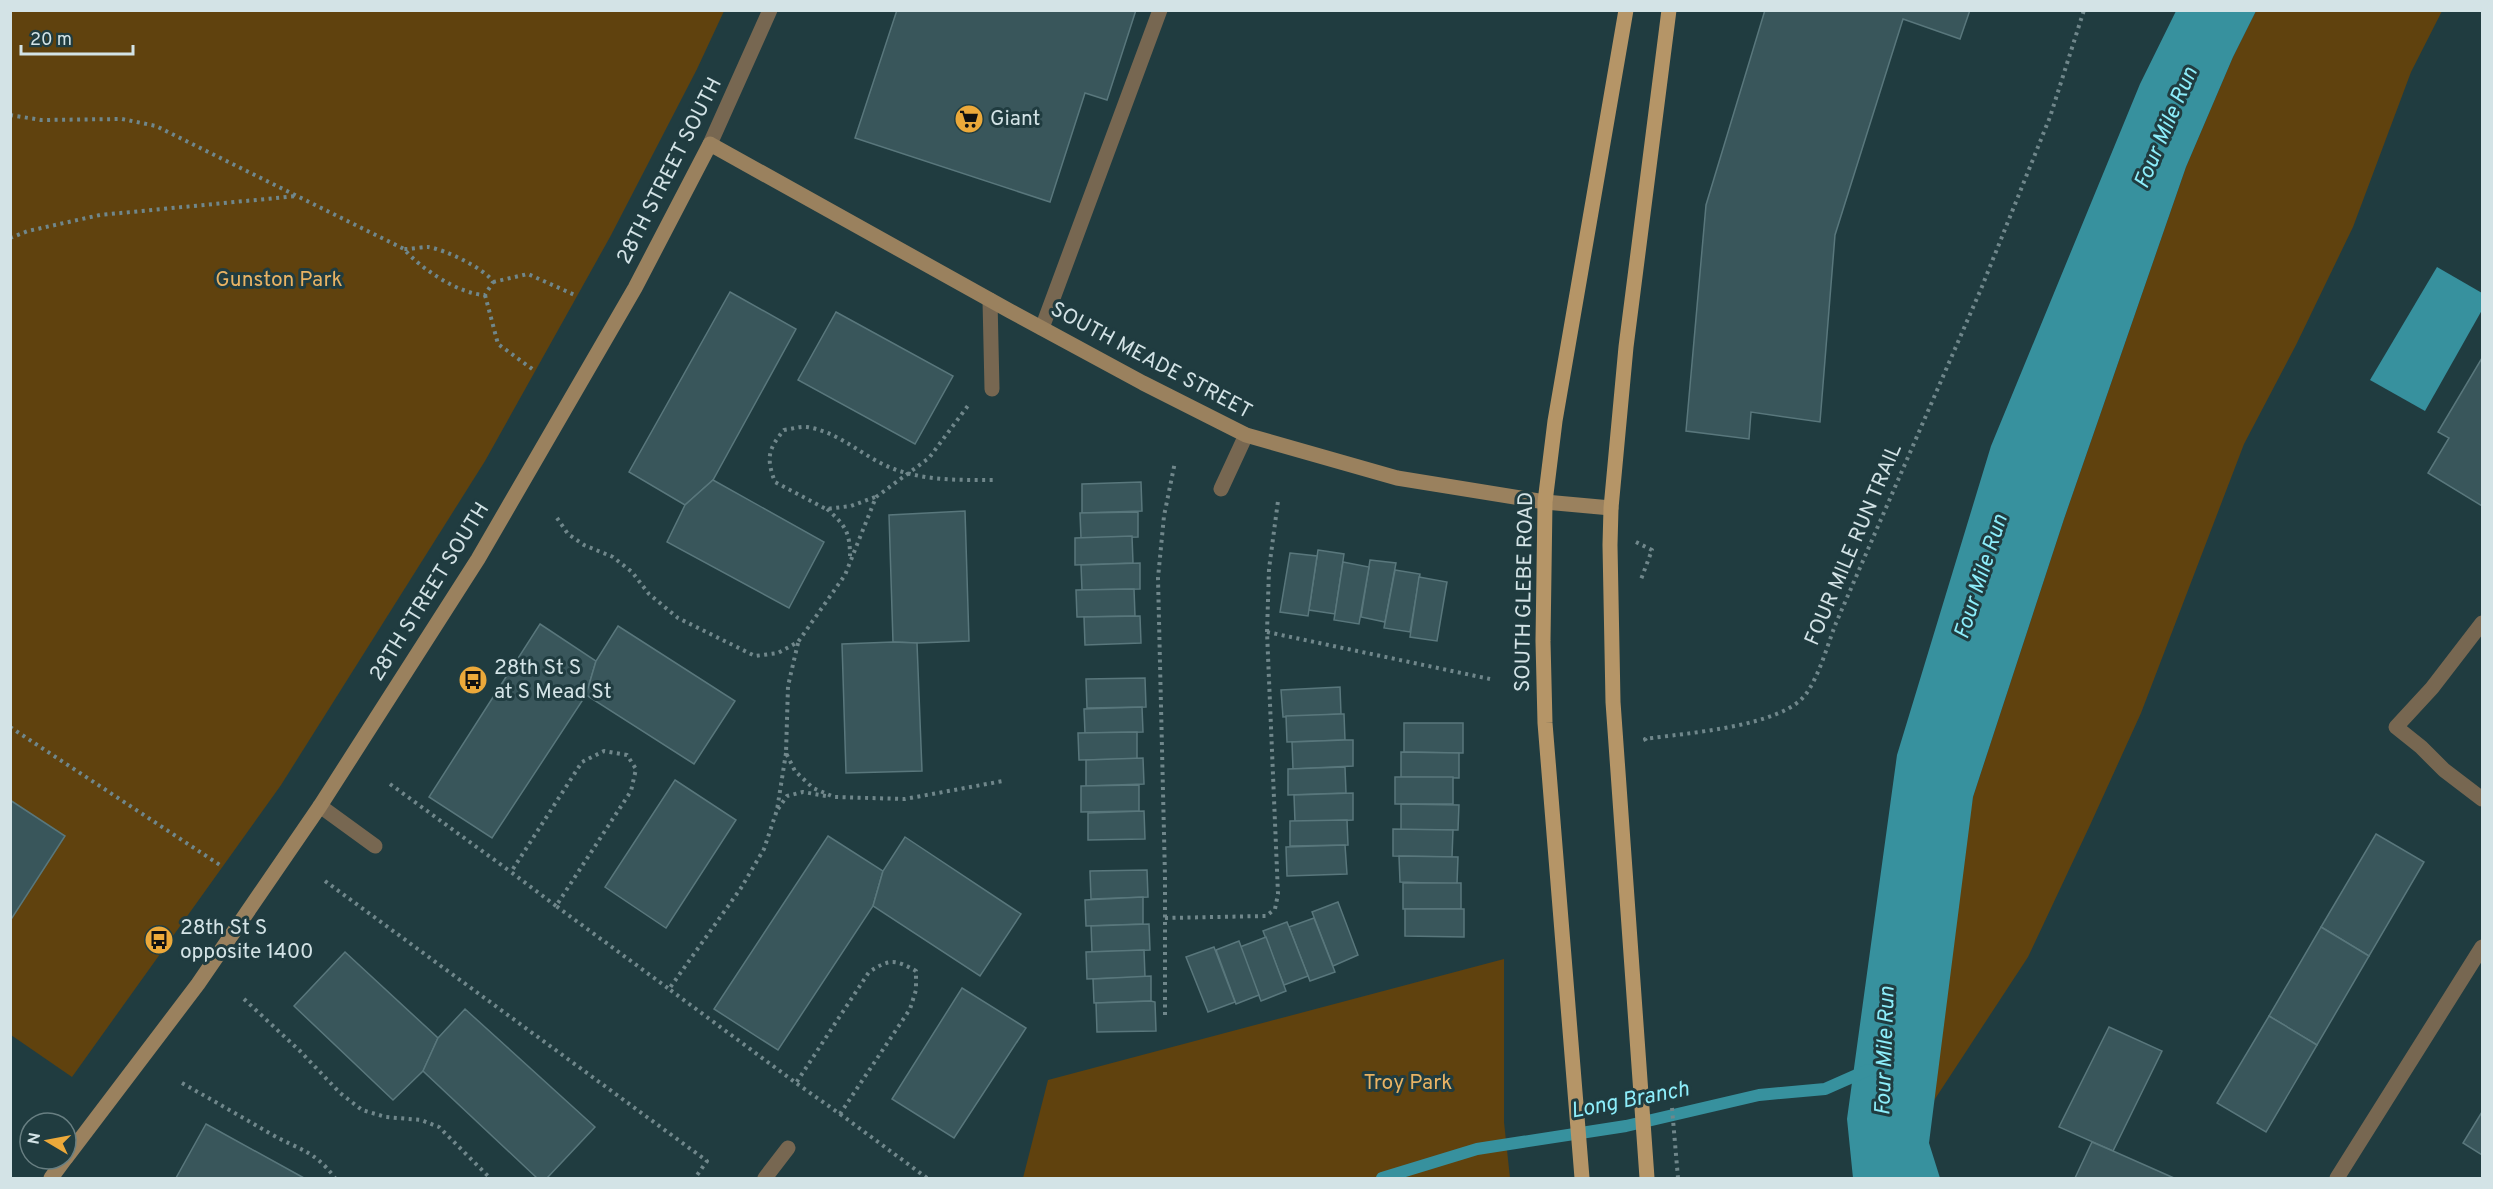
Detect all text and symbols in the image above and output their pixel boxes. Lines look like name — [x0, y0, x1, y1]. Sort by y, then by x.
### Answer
scale bar — [21, 18, 134, 56]
text: 20 m — [30, 29, 72, 52]
water label: Four Mile Run — [2129, 63, 2205, 193]
street label: 28TH STREET SOUTH — [611, 73, 729, 269]
supermarket icon: Giant — [953, 103, 985, 135]
place label: Giant — [990, 106, 1041, 133]
park label: Gunston Park — [215, 267, 343, 294]
street label: SOUTH MEADE STREET — [1045, 296, 1257, 426]
street label: FOUR MILE RUN TRAIL — [1799, 440, 1909, 650]
street label: SOUTH GLEBE ROAD — [1510, 492, 1540, 692]
street label: 28TH STREET SOUTH — [364, 498, 496, 686]
water label: Four Mile Run — [1949, 511, 2015, 643]
place label: 28th St S at S Mead St — [494, 655, 612, 706]
bus stop icon: 28th St S at S Mead St — [457, 664, 489, 696]
place label: 28th St S opposite 1400 — [180, 915, 313, 966]
bus stop icon: 28th St S opposite 1400 — [143, 924, 175, 956]
water label: Four Mile Run — [1870, 986, 1902, 1116]
park label: Troy Park — [1363, 1070, 1453, 1097]
water label: Long Branch — [1569, 1076, 1692, 1126]
north arrow — [18, 1111, 78, 1171]
text: N — [24, 1131, 46, 1146]

